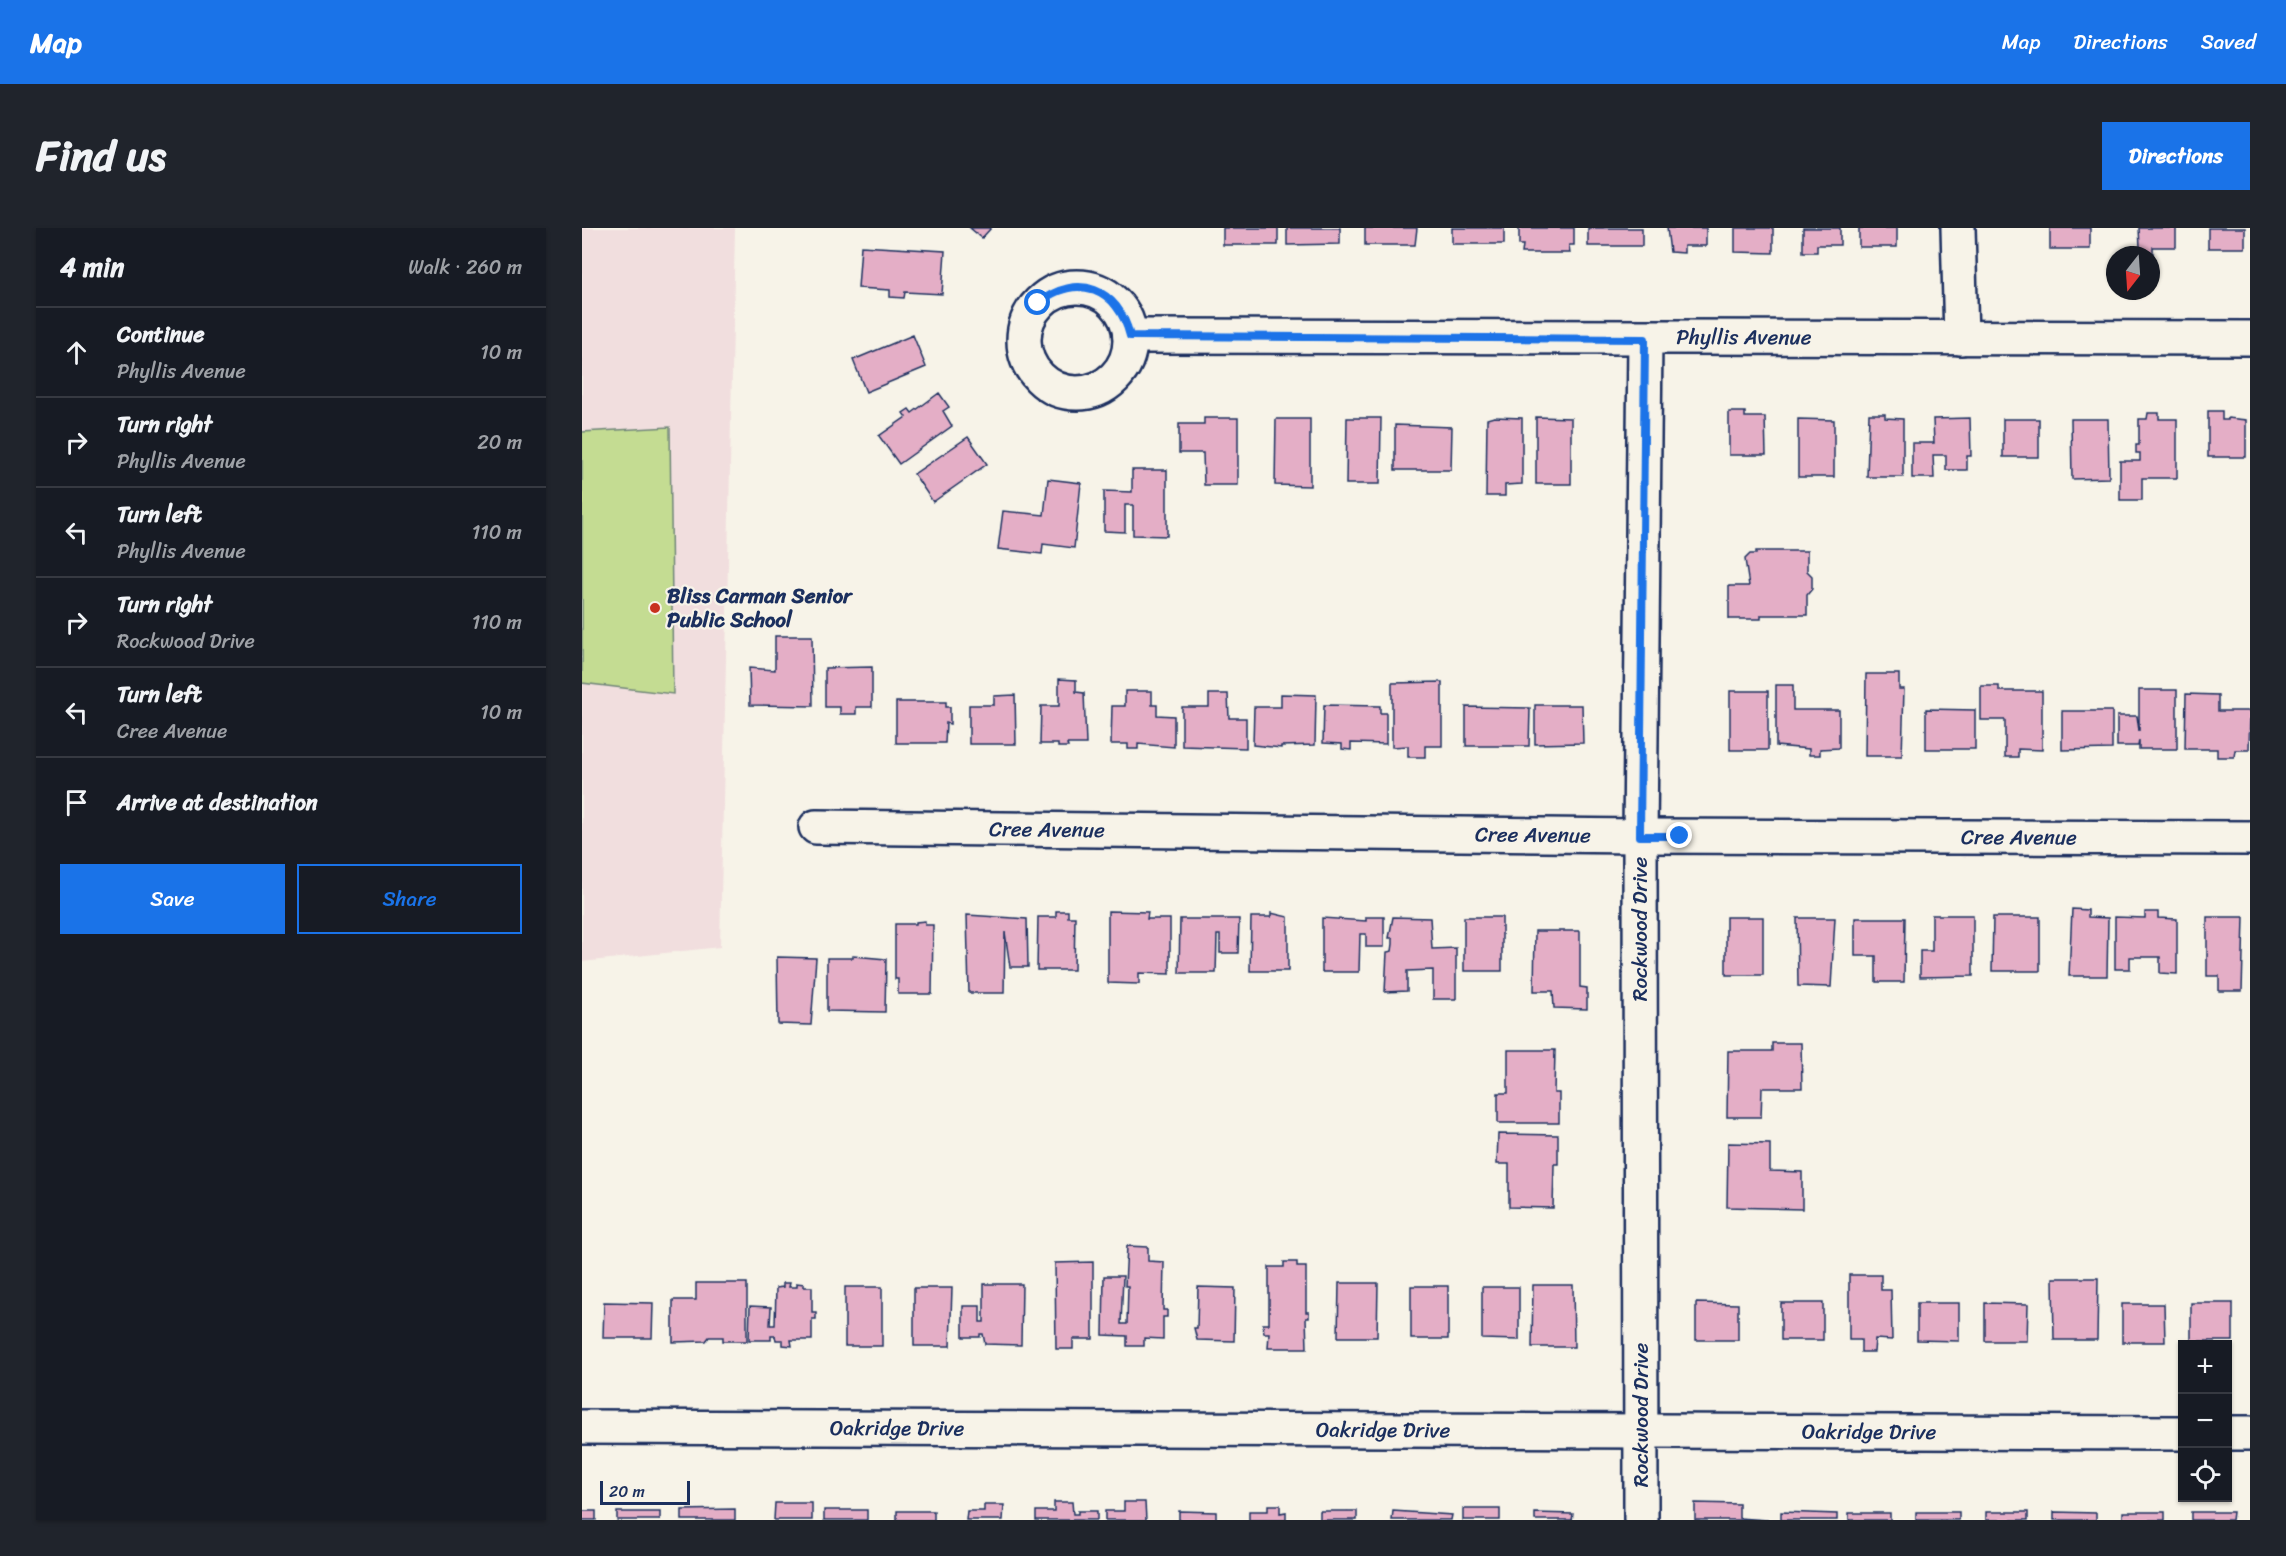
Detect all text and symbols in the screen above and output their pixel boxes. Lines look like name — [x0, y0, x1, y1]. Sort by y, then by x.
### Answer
text: Map — [30, 18, 82, 67]
text: Map — [2002, 23, 2040, 61]
text: Directions — [2073, 23, 2168, 61]
text: Saved — [2201, 23, 2256, 61]
text: Find us — [36, 119, 166, 193]
button: Directions — [2102, 122, 2250, 190]
text: 4 min — [60, 244, 124, 290]
north arrow — [2106, 246, 2160, 300]
text: Walk · 260 m — [408, 250, 522, 285]
route start — [1024, 289, 1050, 315]
text: Continue — [117, 315, 205, 354]
street label: Phyllis Avenue — [1676, 318, 1812, 356]
text: 10 m — [480, 335, 522, 370]
icon: ahead — [60, 336, 93, 369]
text: Phyllis Avenue — [117, 354, 246, 389]
text: Turn right — [117, 405, 212, 444]
text: 20 m — [477, 425, 522, 460]
icon: right — [60, 426, 93, 459]
text: Phyllis Avenue — [117, 444, 246, 479]
text: Turn left — [117, 495, 202, 534]
text: 110 m — [472, 515, 522, 550]
icon: left — [60, 516, 93, 549]
text: Phyllis Avenue — [117, 534, 246, 569]
place label: Bliss Carman Senior Public School — [667, 577, 854, 639]
text: Turn right — [117, 585, 212, 624]
marker: Bliss Carman Senior Public School — [648, 601, 662, 615]
text: 110 m — [472, 605, 522, 640]
icon: right — [60, 606, 93, 639]
text: Rockwood Drive — [117, 624, 255, 659]
text: Turn left — [117, 675, 202, 714]
text: 10 m — [480, 695, 522, 730]
icon: left — [60, 696, 93, 729]
text: Cree Avenue — [117, 714, 227, 749]
text: Arrive at destination — [117, 783, 318, 822]
icon: arrive — [60, 786, 93, 819]
street label: Cree Avenue — [989, 810, 1105, 849]
street label: Cree Avenue — [1475, 815, 1591, 854]
street label: Cree Avenue — [1961, 818, 2077, 856]
route end — [1666, 822, 1692, 848]
street label: Rockwood Drive — [1621, 856, 1659, 1001]
button: Save — [60, 864, 285, 934]
button: Share — [297, 864, 522, 934]
map controls — [2178, 1340, 2232, 1502]
button: + — [2178, 1340, 2232, 1394]
street label: Rockwood Drive — [1622, 1342, 1660, 1487]
button: − — [2178, 1394, 2232, 1448]
street label: Oakridge Drive — [830, 1409, 965, 1447]
street label: Oakridge Drive — [1316, 1411, 1451, 1449]
street label: Oakridge Drive — [1802, 1413, 1937, 1451]
button: locate — [2178, 1448, 2232, 1502]
text: 20 m — [609, 1477, 645, 1506]
scale bar — [600, 1478, 690, 1506]

